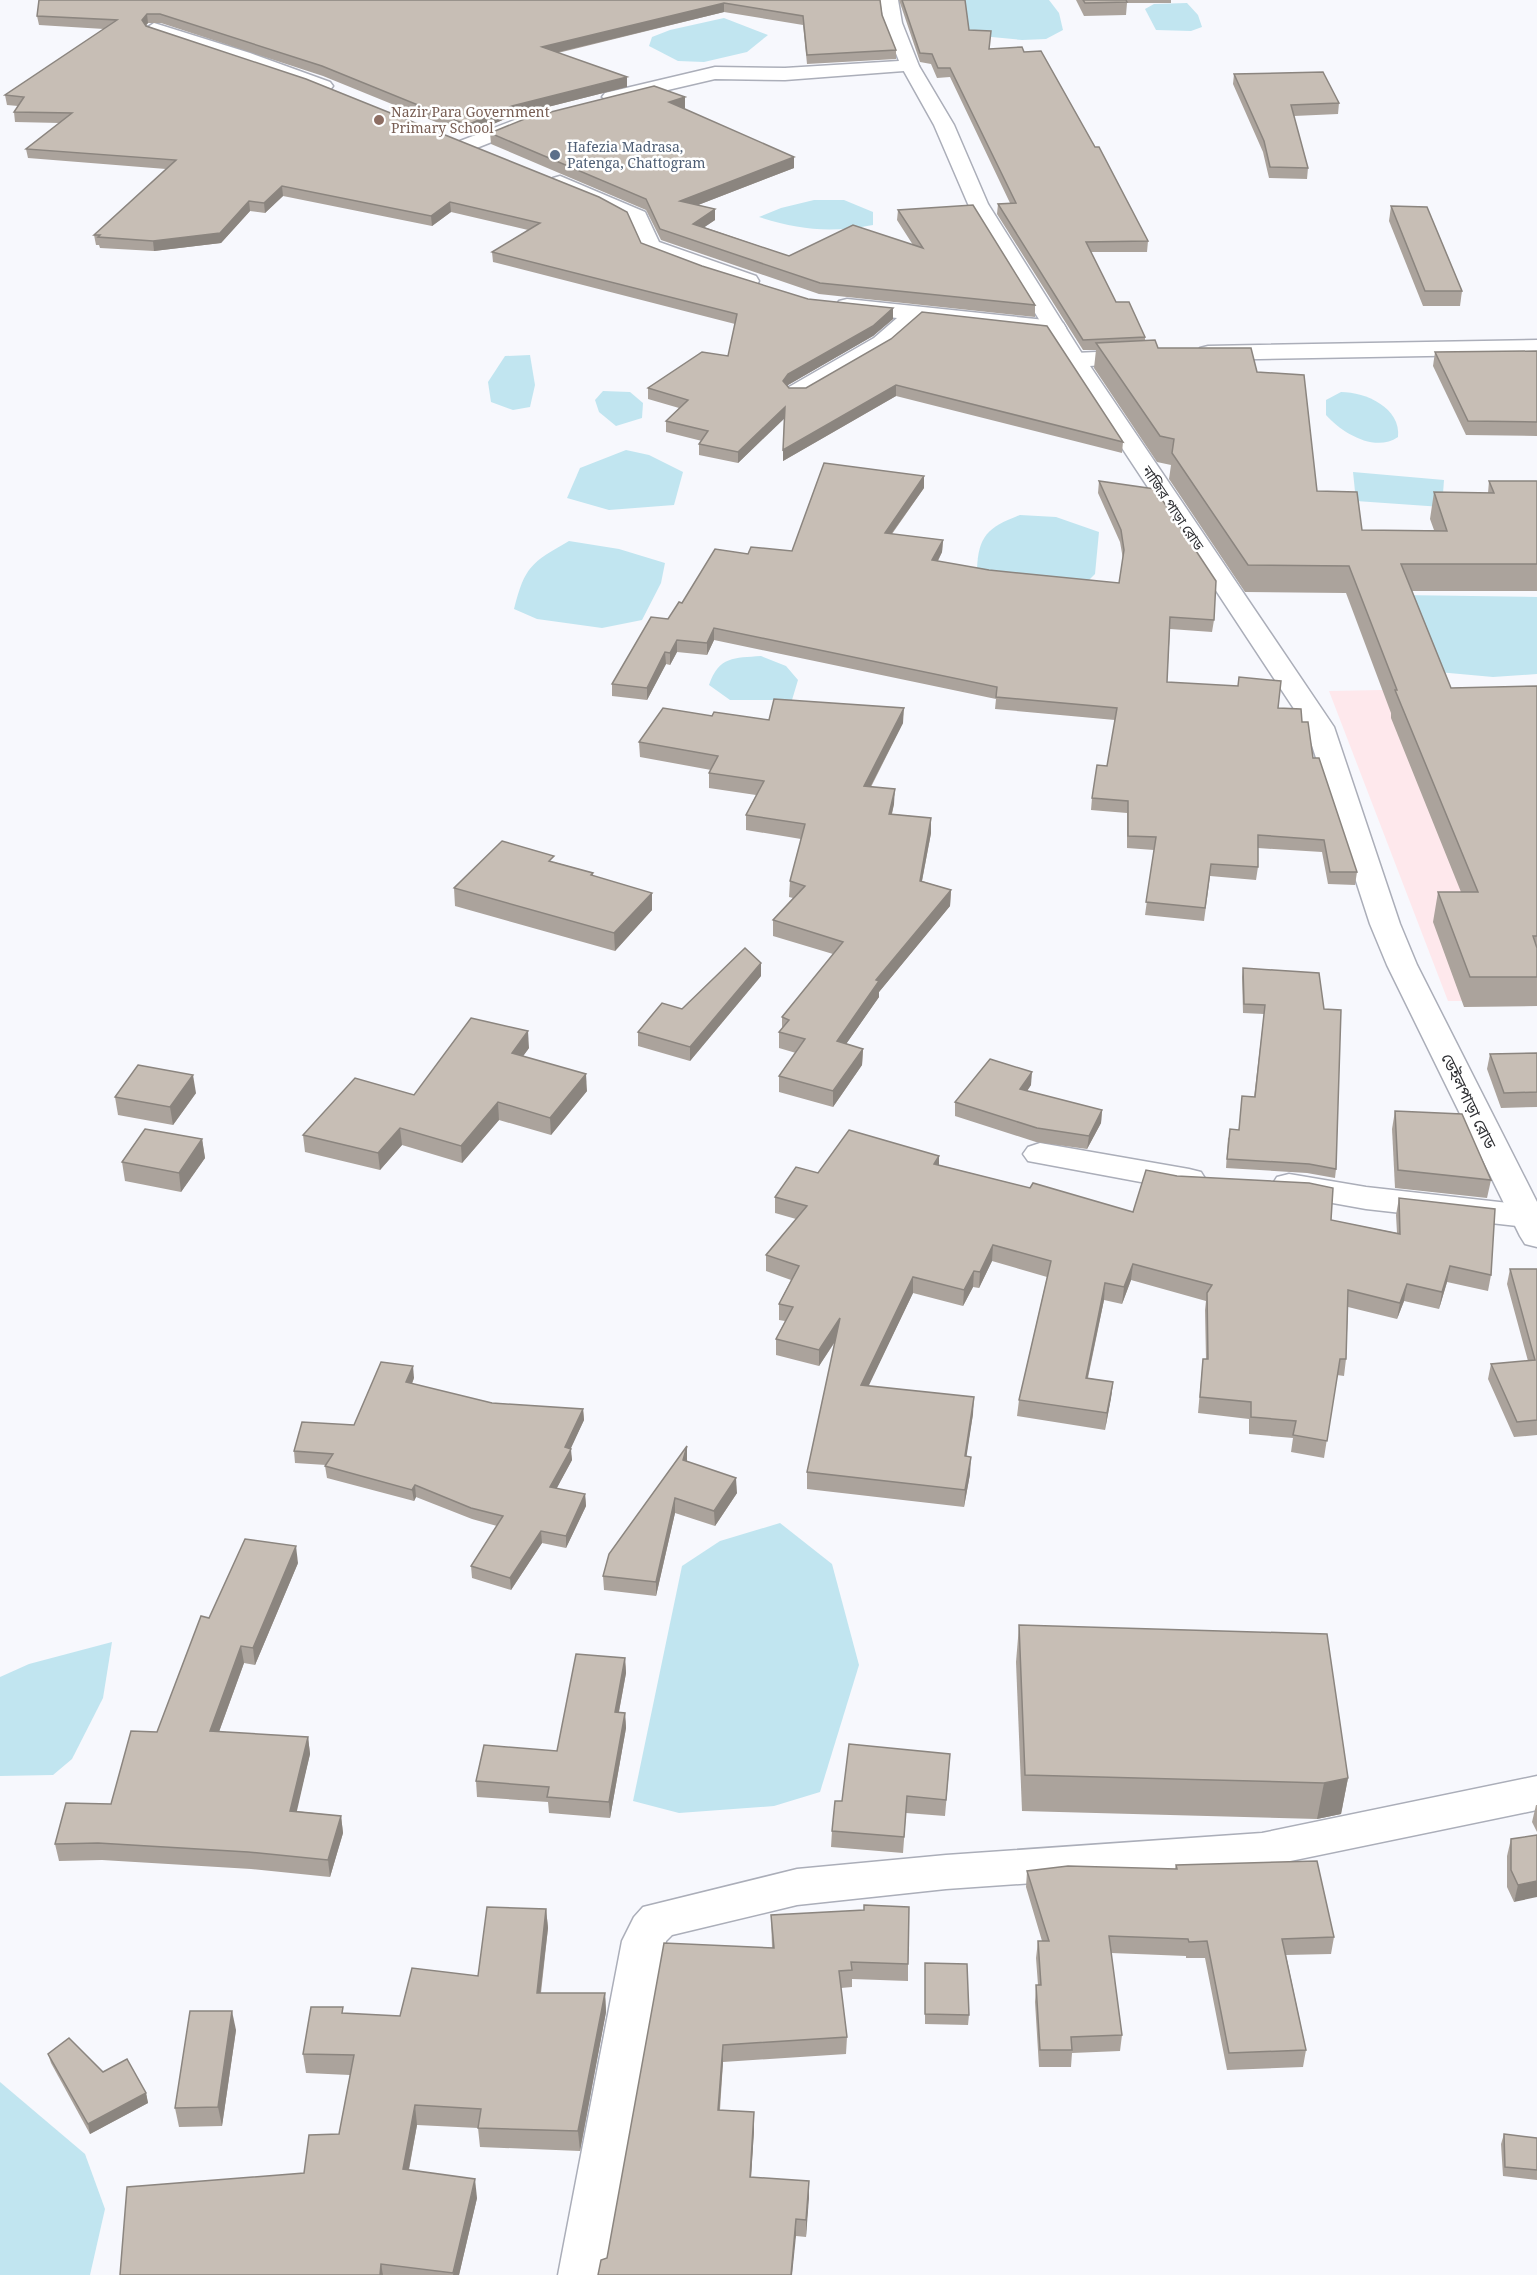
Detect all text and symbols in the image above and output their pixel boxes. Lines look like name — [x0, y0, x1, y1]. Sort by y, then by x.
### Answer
place label: Nazir Para Government Primary School — [391, 102, 550, 137]
marker: Nazir Para Government Primary School — [372, 113, 386, 127]
place label: Hafezia Madrasa, Patenga, Chattogram — [567, 137, 706, 172]
marker: Hafezia Madrasa, Patenga, Chattogram — [548, 148, 562, 162]
street label: নাজির পাড়া রোড — [1138, 461, 1209, 555]
street label: ডেইলপাড়া রোড — [1436, 1049, 1502, 1153]

